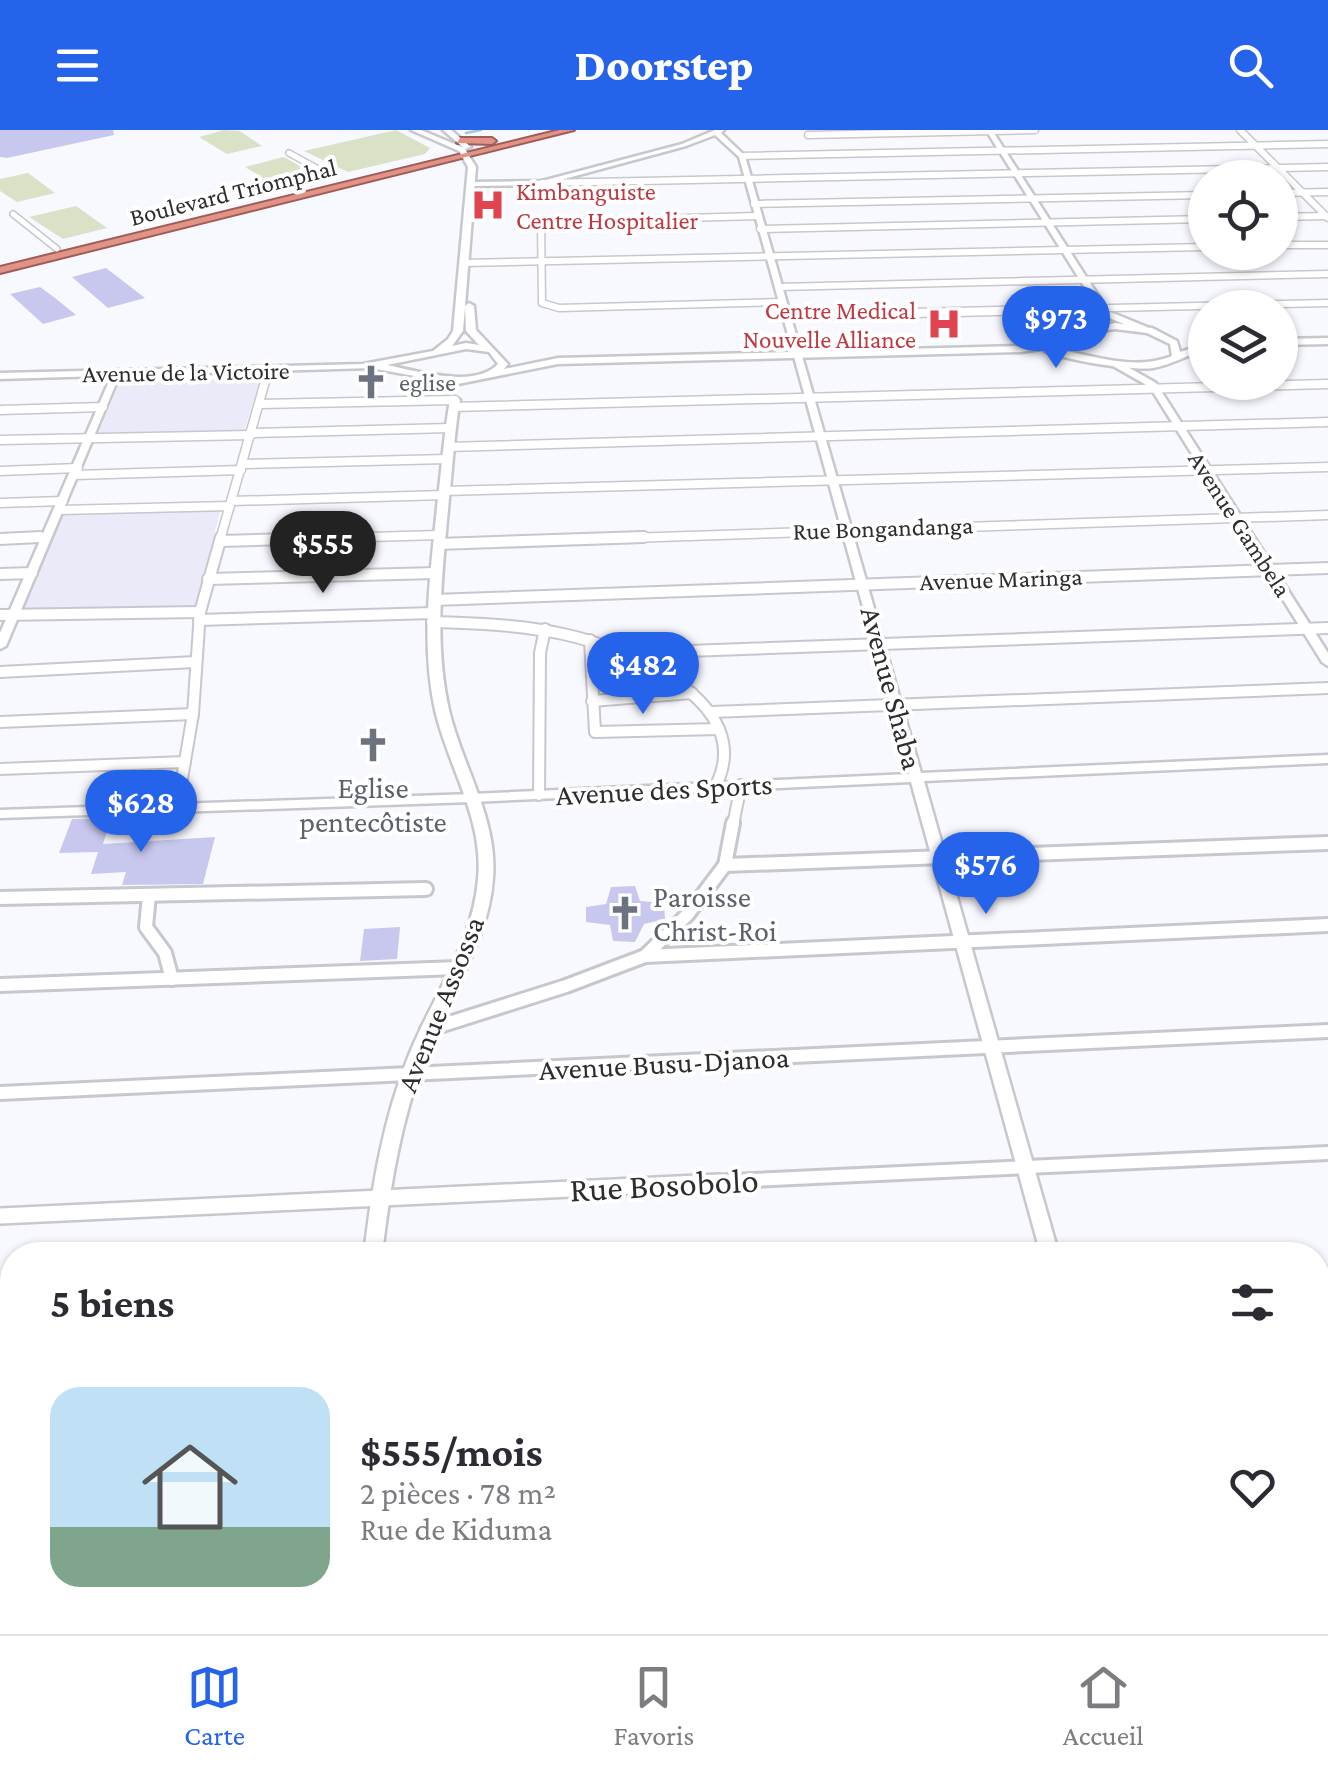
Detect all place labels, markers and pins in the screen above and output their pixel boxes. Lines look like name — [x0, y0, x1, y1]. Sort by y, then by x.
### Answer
place label: Kimbanguiste Centre Hospitalier — [516, 178, 698, 235]
hospital icon: Kimbanguiste Centre Hospitalier — [469, 186, 507, 224]
pin: $973 — [997, 286, 1115, 371]
place label: Centre Medical Nouvelle Alliance — [743, 297, 916, 353]
hospital icon: Centre Medical Nouvelle Alliance — [925, 305, 963, 343]
church icon: eglise — [352, 363, 390, 401]
place label: eglise — [399, 369, 456, 397]
pin: $555 — [264, 511, 382, 596]
pin: $482 — [584, 632, 702, 717]
church icon: Eglise pentecôtiste — [354, 726, 392, 764]
pin: $628 — [82, 770, 200, 855]
place label: Eglise pentecôtiste — [299, 771, 447, 839]
pin: $576 — [927, 832, 1045, 917]
place label: Paroisse Christ-Roi — [653, 880, 777, 947]
church icon: Paroisse Christ-Roi — [606, 894, 644, 932]

